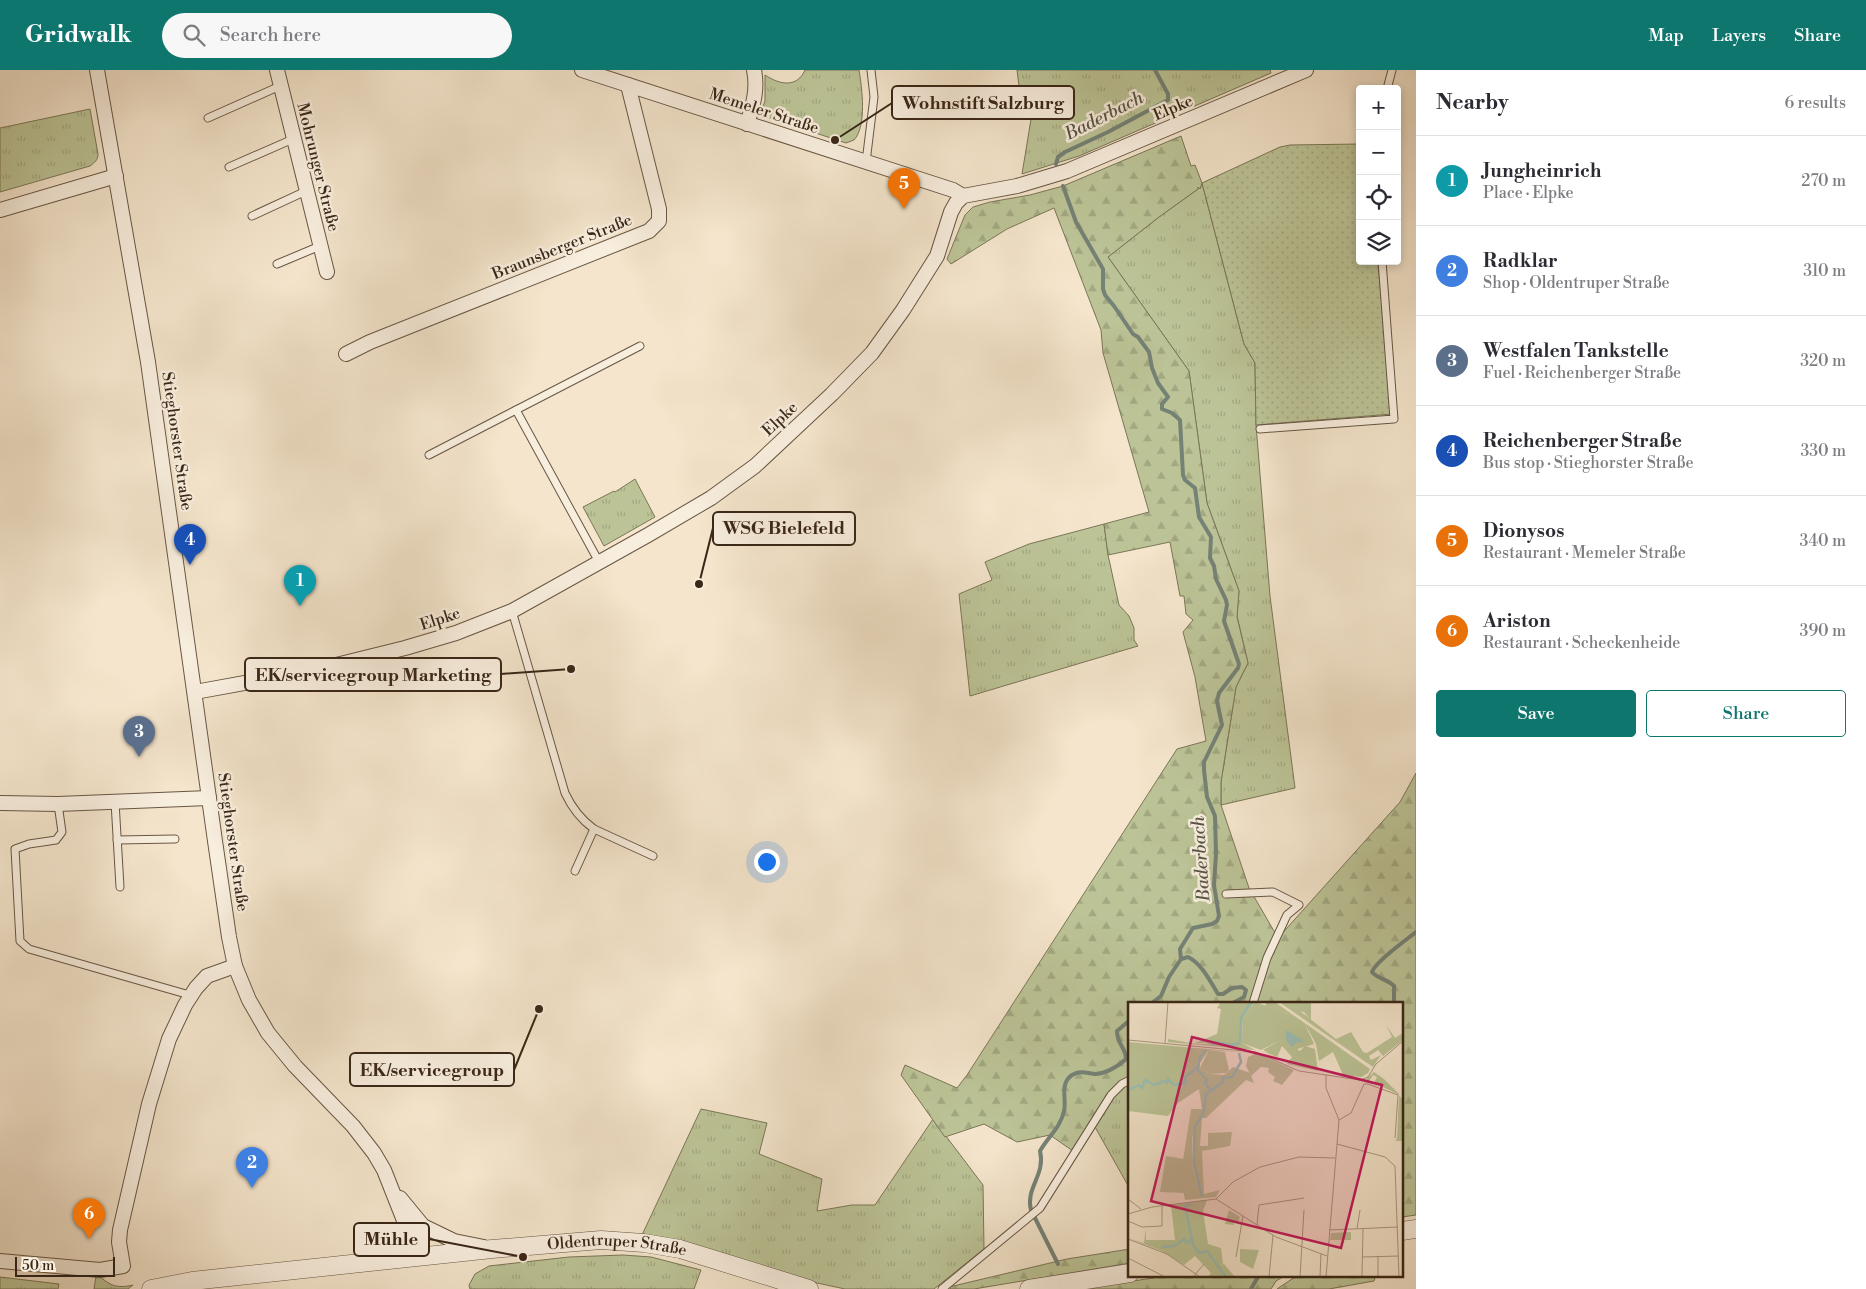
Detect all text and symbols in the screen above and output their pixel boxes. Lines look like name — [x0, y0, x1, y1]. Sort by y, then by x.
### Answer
search box — [162, 13, 512, 58]
text: Gridwalk — [25, 20, 132, 50]
icon: search — [180, 21, 208, 49]
text: Search here — [220, 23, 321, 47]
text: Map — [1649, 24, 1684, 47]
text: Layers — [1712, 24, 1766, 47]
text: Share — [1794, 24, 1841, 47]
street label: Memeler Straße — [707, 84, 821, 138]
map controls — [1356, 85, 1401, 265]
button: + — [1356, 85, 1401, 130]
callout: Wohnstift Salzburg — [892, 86, 1074, 119]
water label: Baderbach — [1060, 86, 1148, 146]
text: Nearby — [1436, 90, 1509, 116]
street label: Elpke — [1150, 91, 1196, 125]
text: Wohnstift Salzburg — [901, 92, 1065, 115]
text: 6 results — [1785, 93, 1846, 113]
street label: Mohrunger Straße — [292, 101, 344, 233]
button: − — [1356, 130, 1401, 175]
text: Jungheinrich — [1483, 159, 1602, 183]
pin: 5 — [888, 168, 920, 209]
text: 1 — [1448, 171, 1456, 191]
text: 270 m — [1801, 171, 1846, 191]
button: locate — [1356, 175, 1401, 220]
text: Place · Elpke — [1483, 183, 1574, 203]
street label: Braunsberger Straße — [488, 210, 635, 285]
button: layers — [1356, 220, 1401, 265]
text: Radklar — [1483, 249, 1558, 273]
text: 2 — [1447, 261, 1457, 281]
text: 310 m — [1803, 261, 1846, 281]
text: Shop · Oldentruper Straße — [1483, 273, 1670, 293]
text: Westfalen Tankstelle — [1483, 339, 1669, 363]
text: 3 — [1447, 351, 1457, 371]
text: 320 m — [1800, 351, 1846, 371]
text: Fuel · Reichenberger Straße — [1483, 363, 1681, 383]
street label: Stieghorster Straße — [157, 370, 197, 512]
street label: Elpke — [758, 398, 802, 440]
text: Reichenberger Straße — [1483, 429, 1682, 453]
text: 4 — [1447, 441, 1457, 461]
text: 330 m — [1800, 441, 1846, 461]
text: Bus stop · Stieghorster Straße — [1483, 453, 1694, 473]
callout: WSG Bielefeld — [713, 512, 855, 545]
text: WSG Bielefeld — [722, 517, 845, 540]
text: Dionysos — [1483, 519, 1564, 543]
pin: 4 — [174, 524, 206, 565]
text: 5 — [1447, 531, 1457, 551]
text: 340 m — [1799, 531, 1846, 551]
text: Restaurant · Memeler Straße — [1483, 543, 1686, 563]
pin: 1 — [284, 565, 316, 606]
street label: Elpke — [417, 603, 463, 635]
text: Ariston — [1483, 609, 1551, 633]
text: 6 — [1447, 621, 1457, 641]
text: 390 m — [1800, 621, 1846, 641]
text: Restaurant · Scheckenheide — [1483, 633, 1680, 653]
callout: EK/servicegroup Marketing — [245, 658, 501, 691]
text: EK/servicegroup Marketing — [255, 664, 492, 687]
button: Save — [1436, 690, 1636, 737]
button: Share — [1646, 690, 1846, 737]
pin: 3 — [123, 716, 155, 757]
street label: Stieghorster Straße — [213, 771, 253, 913]
water label: Baderbach — [1186, 815, 1216, 903]
your location — [754, 849, 780, 875]
inset map — [1128, 1002, 1404, 1276]
callout: EK/servicegroup — [350, 1053, 514, 1086]
text: EK/servicegroup — [360, 1059, 504, 1082]
pin: 2 — [236, 1147, 268, 1188]
pin: 6 — [73, 1198, 105, 1239]
callout: Mühle — [354, 1223, 429, 1256]
text: Mühle — [364, 1228, 419, 1251]
street label: Oldentruper Straße — [546, 1230, 690, 1261]
scale bar — [15, 1254, 115, 1277]
text: 50 m — [22, 1257, 54, 1275]

